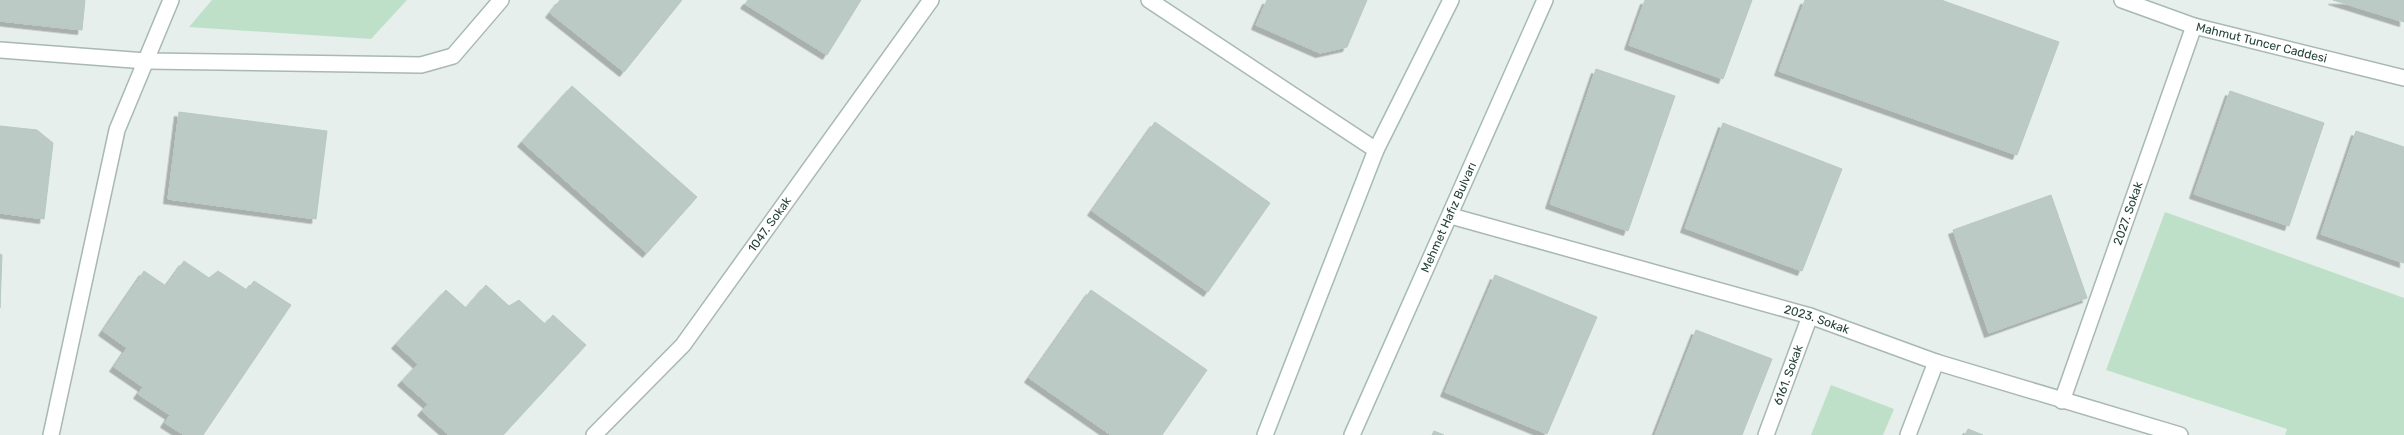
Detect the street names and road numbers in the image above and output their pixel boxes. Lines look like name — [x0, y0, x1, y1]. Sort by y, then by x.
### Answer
street label: Mahmut Tuncer Caddesi — [2194, 20, 2328, 66]
street label: Mehmet Hafız Bulvarı — [1418, 160, 1479, 275]
street label: 2027. Sokak — [2110, 179, 2146, 247]
street label: 1047. Sokak — [745, 194, 795, 255]
street label: 2023. Sokak — [1782, 302, 1852, 337]
street label: 6161. Sokak — [1771, 342, 1806, 407]

